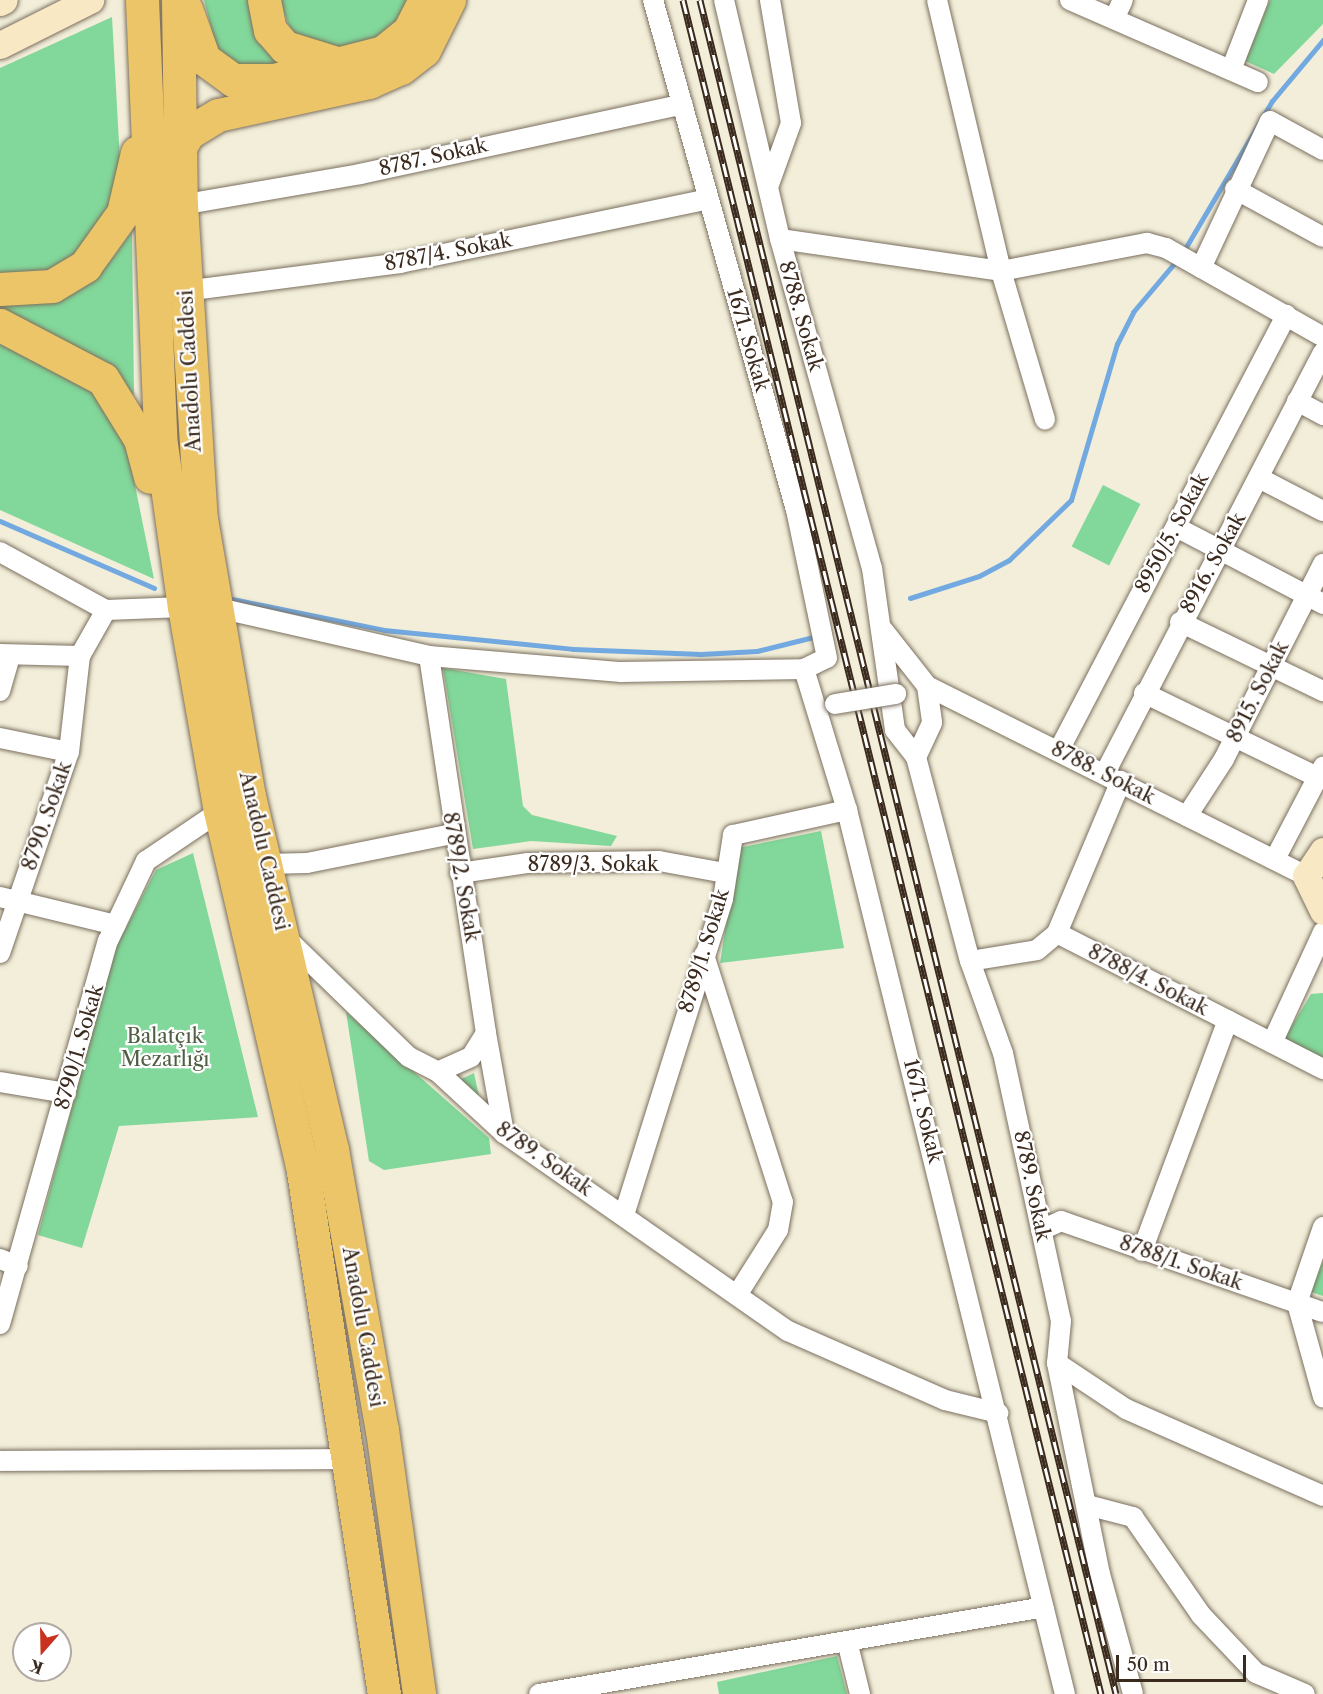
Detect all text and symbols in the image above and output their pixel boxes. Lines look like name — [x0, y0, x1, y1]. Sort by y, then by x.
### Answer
street label: 8787. Sokak — [377, 133, 489, 181]
street label: 8787/4. Sokak — [382, 228, 514, 276]
street label: 8788. Sokak — [774, 258, 828, 374]
street label: 1671. Sokak — [722, 286, 774, 394]
street label: Anadolu Caddesi — [174, 289, 206, 453]
street label: 8950/5. Sokak — [1130, 469, 1214, 597]
street label: 8916. Sokak — [1175, 508, 1251, 618]
street label: 8915. Sokak — [1222, 637, 1294, 747]
street label: 8788. Sokak — [1047, 737, 1159, 809]
street label: 8790. Sokak — [17, 758, 77, 874]
street label: Anadolu Caddesi — [234, 769, 294, 933]
street label: 8789/2. Sokak — [438, 810, 484, 944]
street label: 8789/3. Sokak — [528, 852, 658, 876]
street label: 8789/1. Sokak — [674, 886, 734, 1016]
street label: 8788/4. Sokak — [1084, 939, 1212, 1021]
street label: 8790/1. Sokak — [50, 981, 108, 1113]
park label: Balatçık Mezarlığı — [121, 1025, 209, 1072]
street label: 1671. Sokak — [899, 1057, 947, 1165]
street label: 8789. Sokak — [491, 1117, 597, 1201]
street label: 8789. Sokak — [1009, 1129, 1055, 1243]
street label: 8788/1. Sokak — [1116, 1231, 1246, 1295]
street label: Anadolu Caddesi — [337, 1245, 389, 1409]
north arrow — [12, 1622, 72, 1682]
scale bar — [1119, 1643, 1250, 1681]
text: 50 m — [1127, 1654, 1170, 1676]
text: K — [27, 1655, 46, 1679]

